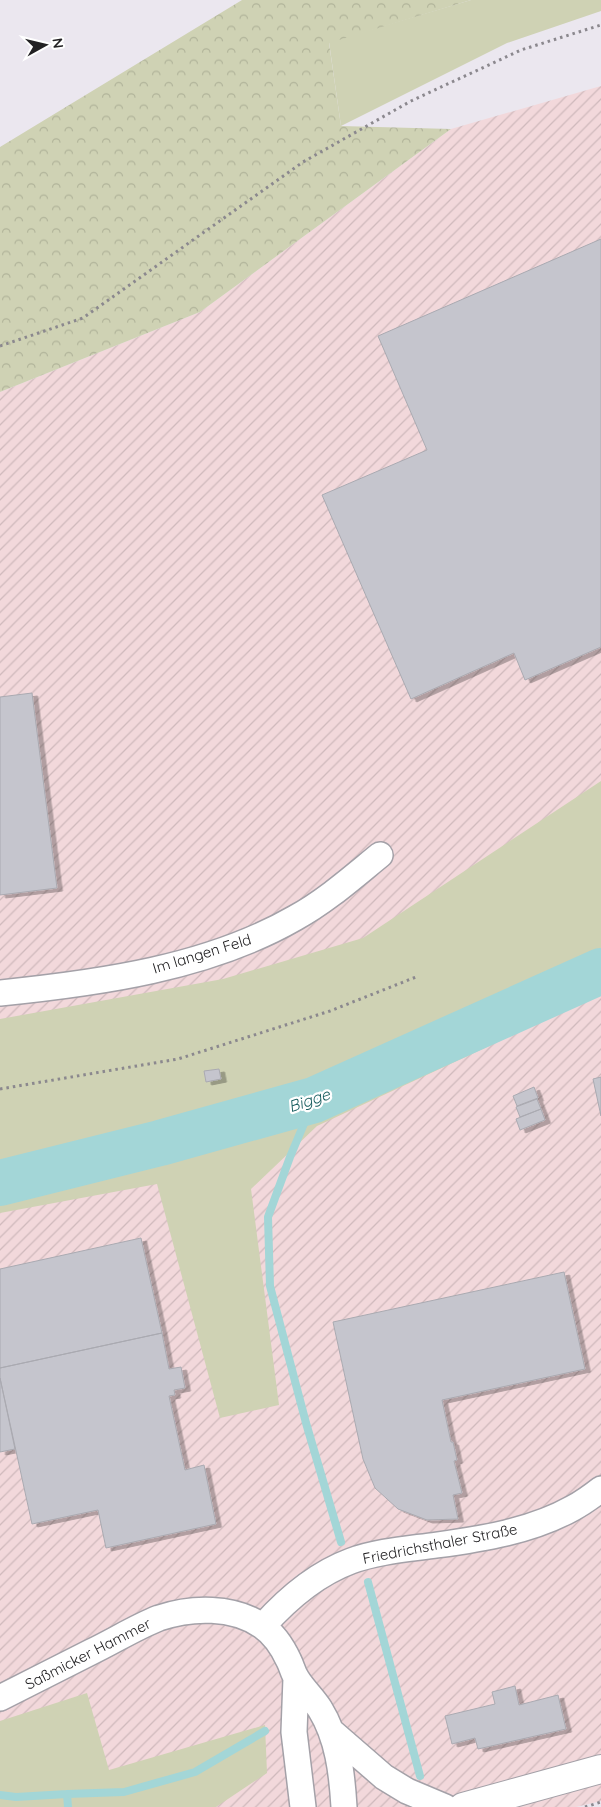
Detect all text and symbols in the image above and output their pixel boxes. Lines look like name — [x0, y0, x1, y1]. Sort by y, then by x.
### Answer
north arrow — [20, 20, 70, 70]
text: N — [48, 37, 68, 50]
street label: Im langen Feld — [150, 930, 253, 978]
water label: Bigge — [286, 1083, 333, 1116]
street label: Friedrichsthaler Straße — [361, 1519, 519, 1568]
street label: Saßmicker Hammer — [22, 1613, 154, 1694]

